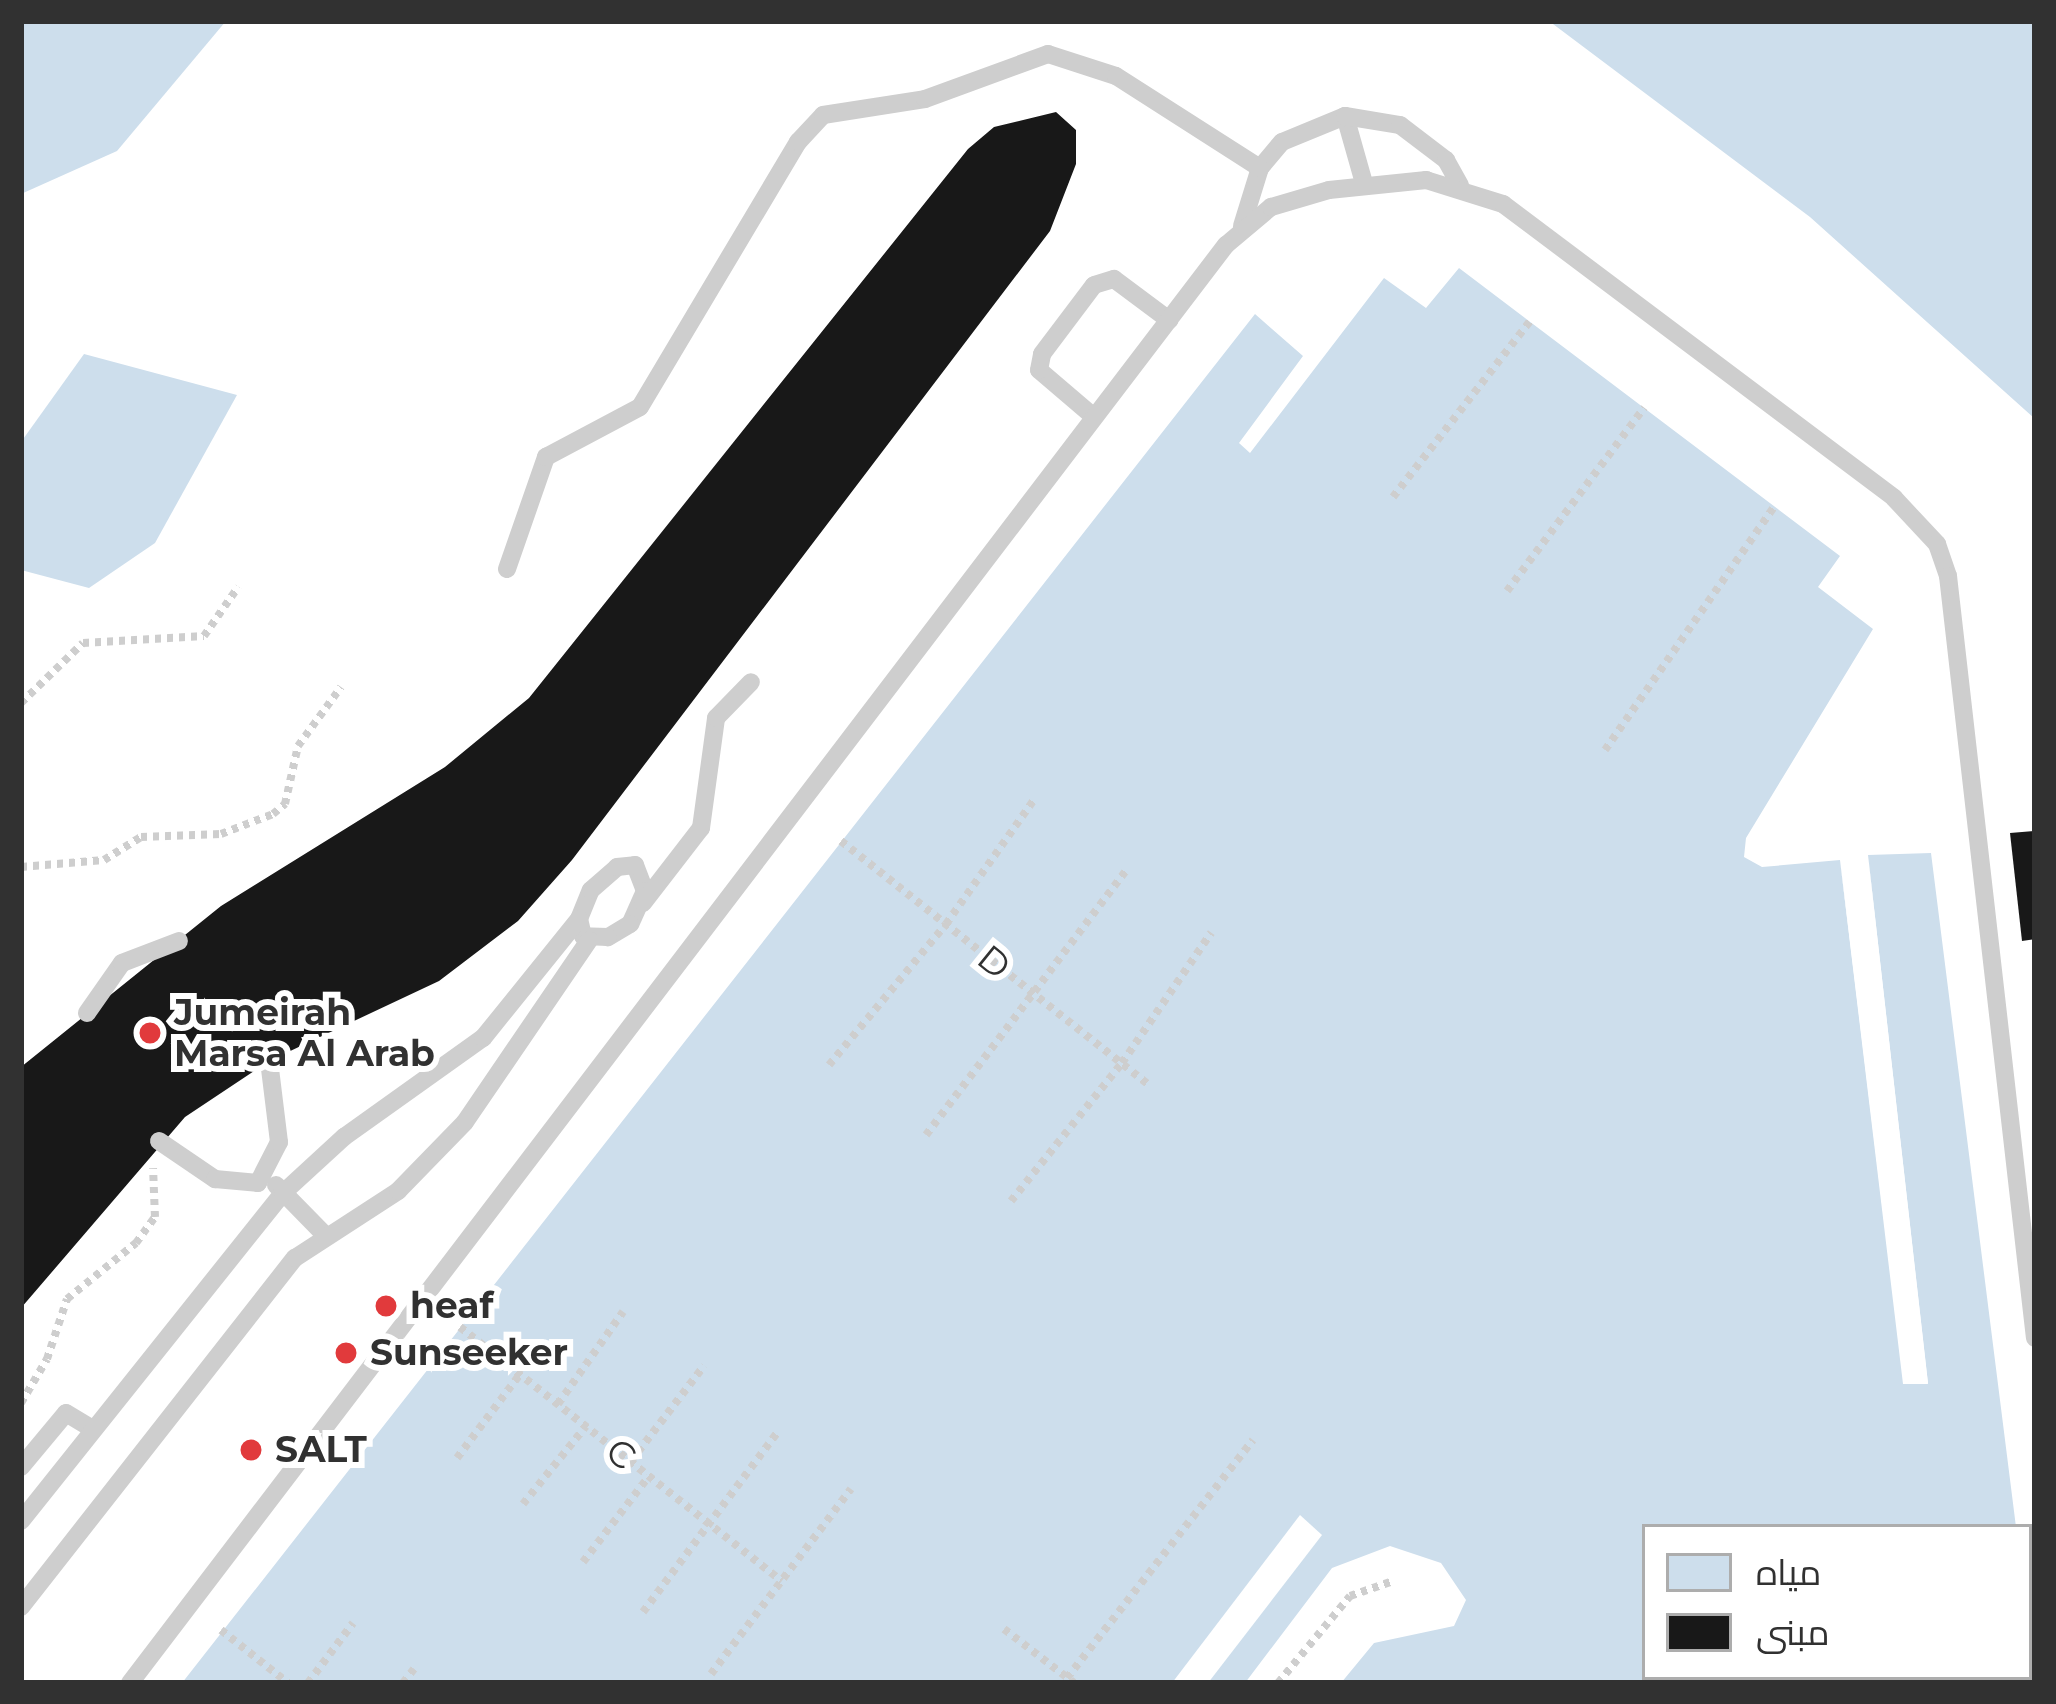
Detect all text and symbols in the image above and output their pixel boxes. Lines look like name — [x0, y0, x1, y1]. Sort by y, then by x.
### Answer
street label: D — [969, 936, 1019, 988]
place label: Jumeirah Marsa Al Arab — [174, 990, 435, 1075]
marker: Jumeirah Marsa Al Arab — [137, 1020, 163, 1046]
place label: heaf — [410, 1284, 493, 1328]
marker: heaf — [373, 1293, 399, 1319]
place label: Sunseeker — [370, 1331, 568, 1375]
marker: Sunseeker — [333, 1340, 359, 1366]
place label: SALT — [275, 1428, 367, 1472]
street label: C — [598, 1429, 644, 1479]
marker: SALT — [238, 1437, 264, 1463]
legend — [1642, 1524, 2032, 1680]
text: مياه — [1756, 1550, 1821, 1594]
text: مبنى — [1756, 1610, 1830, 1654]

